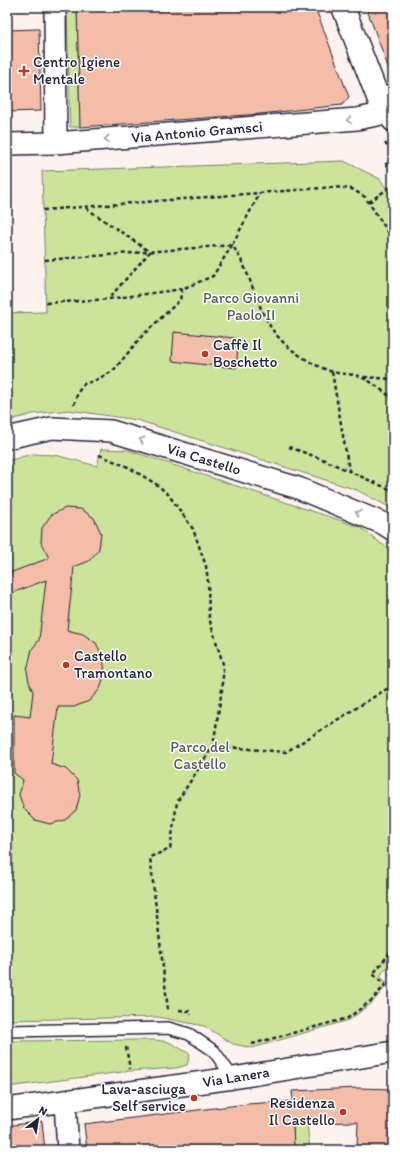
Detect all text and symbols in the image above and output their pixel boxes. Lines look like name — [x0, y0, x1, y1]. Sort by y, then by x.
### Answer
place label: Centro Igiene Mentale — [33, 53, 120, 88]
marker: Centro Igiene Mentale — [18, 65, 30, 77]
one-way arrow — [346, 115, 352, 124]
street label: Via Antonio Gramsci — [131, 117, 263, 147]
one-way arrow — [104, 135, 110, 144]
park label: Parco Giovanni Paolo II — [203, 289, 299, 324]
place label: Caffè Il Boschetto — [213, 336, 277, 371]
marker: Caffè Il Boschetto — [200, 349, 210, 359]
one-way arrow — [139, 437, 146, 445]
street label: Via Castello — [165, 439, 243, 479]
one-way arrow — [355, 510, 363, 518]
place label: Castello Tramontano — [74, 647, 152, 682]
marker: Castello Tramontano — [61, 660, 71, 670]
park label: Parco del Castello — [170, 738, 230, 773]
street label: Via Lanera — [201, 1063, 271, 1091]
place label: Lava-asciuga Self service — [101, 1080, 186, 1115]
marker: Lava-asciuga Self service — [189, 1093, 199, 1103]
place label: Residenza Il Castello — [269, 1094, 335, 1129]
north arrow — [18, 1099, 58, 1139]
text: N — [36, 1103, 49, 1118]
marker: Residenza Il Castello — [338, 1107, 348, 1117]

